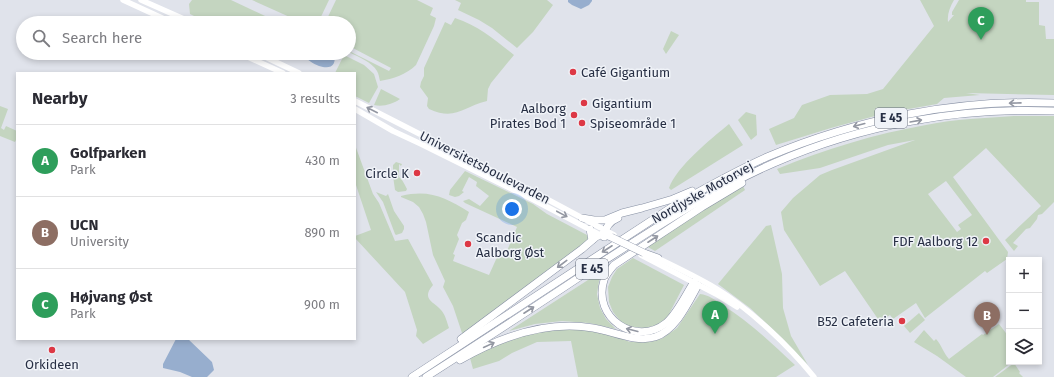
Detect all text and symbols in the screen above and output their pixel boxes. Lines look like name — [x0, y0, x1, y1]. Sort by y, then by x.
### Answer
pin: C — [968, 7, 994, 40]
search box — [16, 16, 356, 60]
icon: search — [30, 27, 52, 49]
text: Search here — [62, 29, 142, 47]
place label: Café Gigantium — [581, 65, 670, 80]
marker: Café Gigantium — [568, 67, 578, 77]
text: Nearby — [32, 88, 87, 109]
text: 3 results — [290, 91, 340, 106]
place label: Gigantium — [592, 96, 652, 111]
marker: Gigantium — [579, 98, 589, 108]
one-way arrow — [1009, 99, 1022, 107]
place label: Aalborg Pirates Bod 1 — [490, 101, 566, 131]
one-way arrow — [366, 106, 378, 113]
road number: E 45 — [875, 108, 907, 128]
marker: Aalborg Pirates Bod 1 — [569, 110, 579, 120]
place label: Spiseområde 1 — [590, 116, 676, 131]
one-way arrow — [909, 117, 922, 125]
marker: Spiseområde 1 — [577, 118, 587, 128]
one-way arrow — [853, 122, 866, 130]
street label: Universitetsboulevarden — [417, 128, 552, 207]
text: Golfparken — [70, 144, 146, 162]
text: A — [41, 153, 49, 168]
text: 430 m — [305, 153, 340, 168]
street label: Nordjyske Motorvej — [649, 158, 756, 227]
text: Park — [70, 162, 96, 177]
place label: Circle K — [365, 166, 409, 181]
marker: Circle K — [412, 168, 422, 178]
your location — [502, 199, 522, 219]
one-way arrow — [556, 211, 568, 219]
text: UCN — [70, 216, 98, 234]
text: B — [41, 225, 49, 240]
text: 890 m — [304, 225, 340, 240]
place label: Scandic Aalborg Øst — [476, 230, 545, 260]
text: University — [70, 234, 129, 249]
one-way arrow — [647, 234, 659, 242]
place label: FDF Aalborg 12 — [893, 234, 978, 249]
marker: FDF Aalborg 12 — [981, 236, 991, 246]
marker: Scandic Aalborg Øst — [463, 239, 473, 249]
one-way arrow — [602, 245, 613, 253]
map controls — [1006, 257, 1042, 365]
button: + — [1006, 257, 1042, 293]
road number: E 45 — [576, 259, 608, 279]
one-way arrow — [557, 260, 568, 268]
text: Højvang Øst — [70, 288, 152, 306]
button: − — [1006, 293, 1042, 329]
text: C — [41, 297, 49, 312]
text: 900 m — [304, 297, 340, 312]
pin: A — [702, 301, 728, 334]
pin: B — [974, 302, 1000, 335]
text: Park — [70, 306, 96, 321]
one-way arrow — [523, 306, 534, 314]
place label: B52 Cafeteria — [817, 314, 894, 329]
marker: B52 Cafeteria — [897, 316, 907, 326]
one-way arrow — [626, 326, 639, 333]
button: layers — [1006, 329, 1042, 365]
one-way arrow — [483, 341, 495, 348]
marker: Orkideen — [47, 345, 57, 355]
place label: Orkideen — [25, 357, 79, 372]

